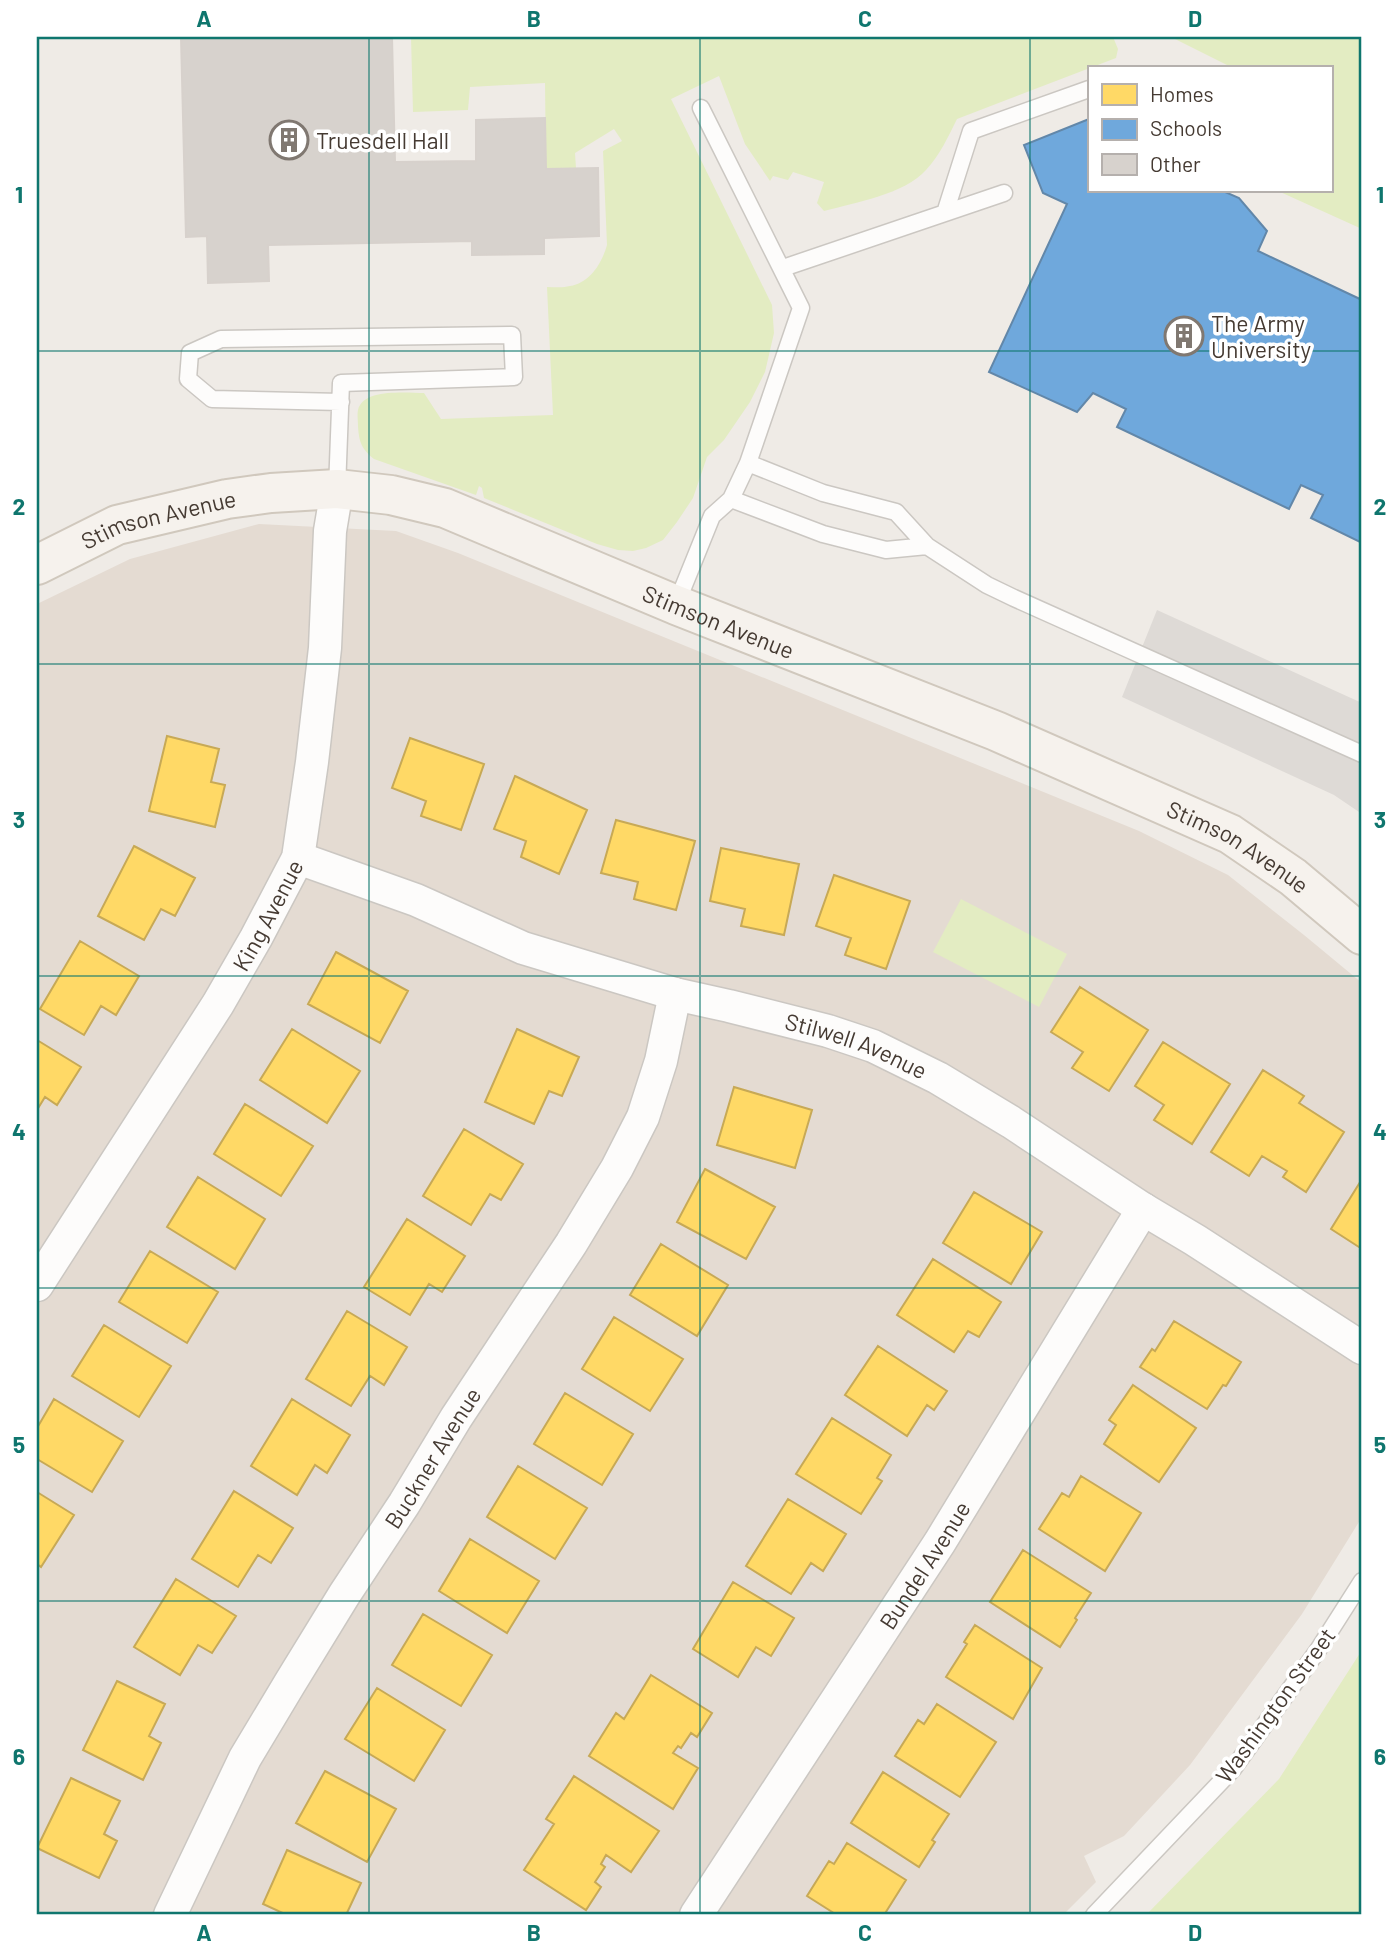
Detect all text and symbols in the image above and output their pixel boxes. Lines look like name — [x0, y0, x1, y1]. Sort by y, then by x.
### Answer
text: A — [196, 4, 212, 32]
text: B — [527, 4, 541, 32]
text: C — [858, 4, 872, 32]
text: D — [1188, 4, 1202, 32]
legend — [1088, 66, 1332, 192]
text: Homes — [1150, 81, 1214, 106]
text: Schools — [1150, 115, 1222, 140]
building icon: Truesdell Hall — [268, 119, 310, 161]
place label: Truesdell Hall — [316, 126, 449, 154]
text: Other — [1150, 151, 1201, 176]
text: 1 — [15, 180, 23, 208]
text: 1 — [1376, 180, 1384, 208]
place label: The Army University — [1211, 309, 1312, 363]
building icon: The Army University — [1163, 315, 1205, 357]
street label: Stimson Avenue — [76, 484, 238, 555]
text: 2 — [13, 492, 25, 520]
text: 2 — [1374, 492, 1386, 520]
street label: Stimson Avenue — [639, 579, 798, 664]
street label: Stimson Avenue — [1163, 794, 1315, 899]
text: 3 — [13, 805, 25, 833]
text: 3 — [1374, 805, 1386, 833]
street label: King Avenue — [226, 855, 309, 976]
street label: Stilwell Avenue — [782, 1007, 932, 1084]
text: 4 — [12, 1117, 26, 1145]
text: 4 — [1373, 1117, 1387, 1145]
street label: Buckner Avenue — [378, 1382, 486, 1533]
text: 5 — [13, 1430, 25, 1458]
text: 5 — [1374, 1430, 1386, 1458]
street label: Bundel Avenue — [873, 1496, 976, 1634]
street label: Washington Street — [1209, 1622, 1341, 1788]
text: 6 — [13, 1742, 25, 1770]
text: 6 — [1374, 1742, 1386, 1770]
text: A — [196, 1918, 212, 1946]
text: B — [527, 1918, 541, 1946]
text: C — [858, 1918, 872, 1946]
text: D — [1188, 1918, 1202, 1946]

